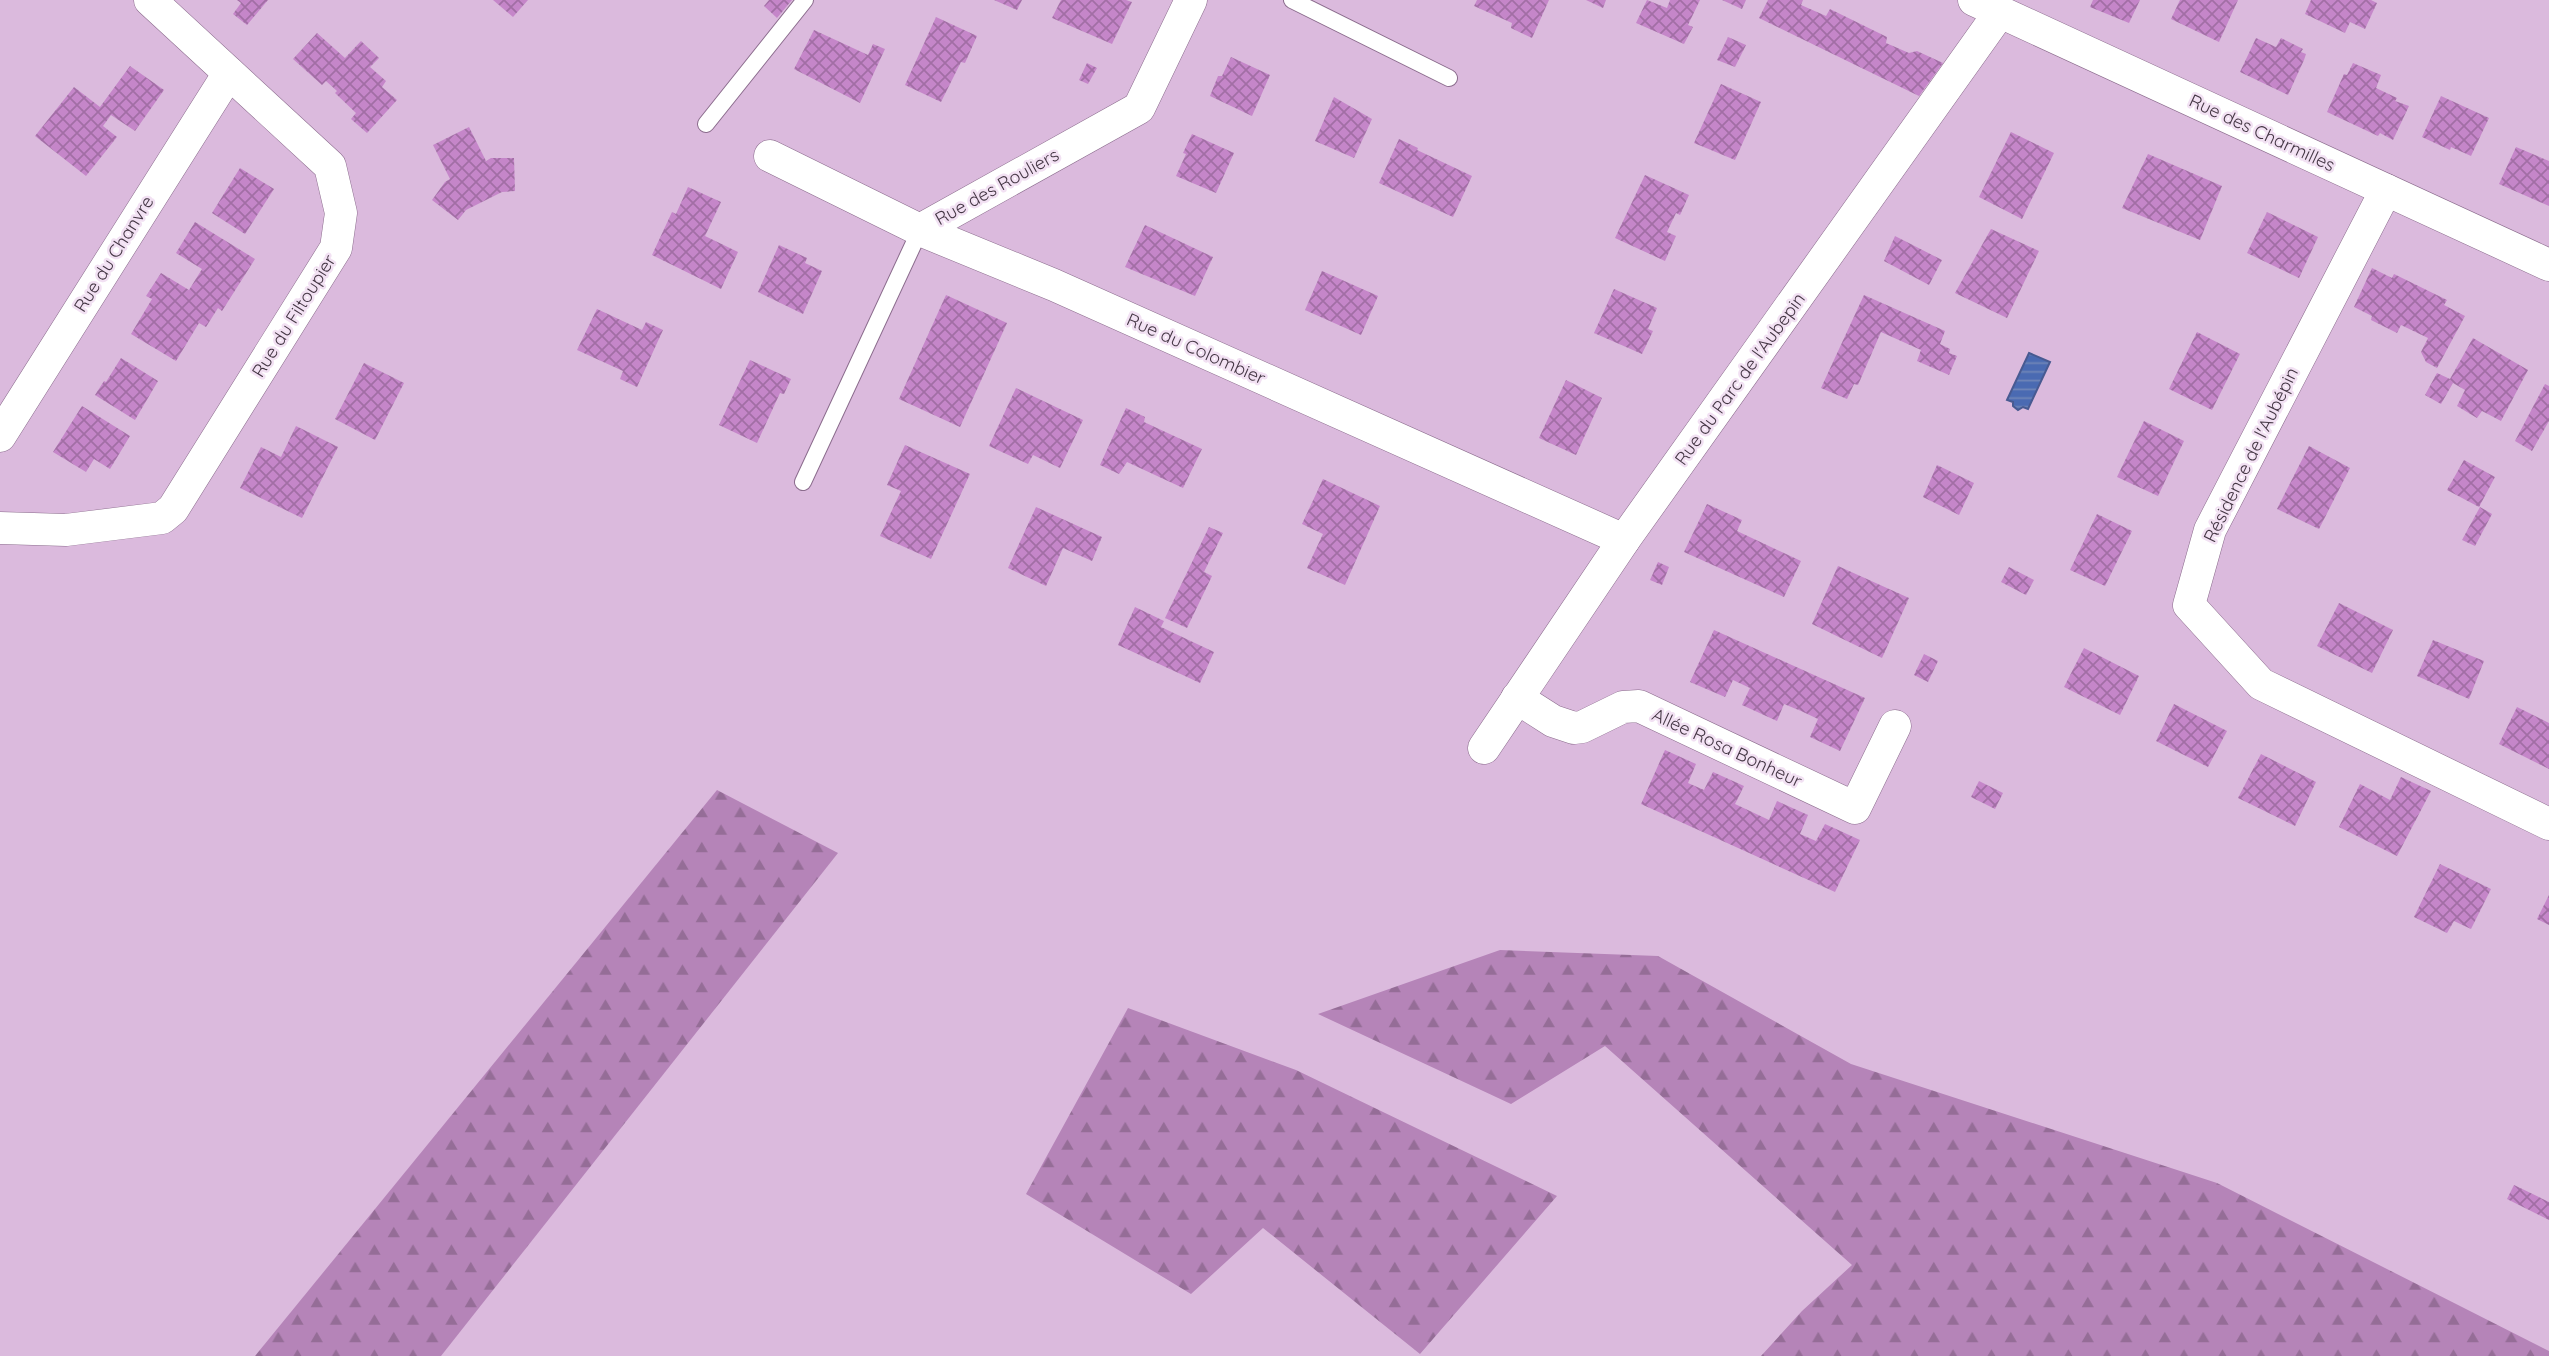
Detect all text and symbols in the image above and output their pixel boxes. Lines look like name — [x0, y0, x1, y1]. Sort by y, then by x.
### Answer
street label: Rue des Charmilles — [2186, 89, 2339, 176]
street label: Rue des Rouliers — [931, 143, 1063, 230]
street label: Rue du Chanvre — [69, 191, 159, 316]
street label: Rue du Filtoupier — [247, 250, 341, 381]
street label: Rue du Parc de l'Aubepin — [1669, 288, 1810, 469]
street label: Rue du Colombier — [1123, 308, 1269, 389]
street label: Résidence de l'Aubépin — [2198, 364, 2303, 546]
street label: Allée Rosa Bonheur — [1649, 703, 1806, 792]

